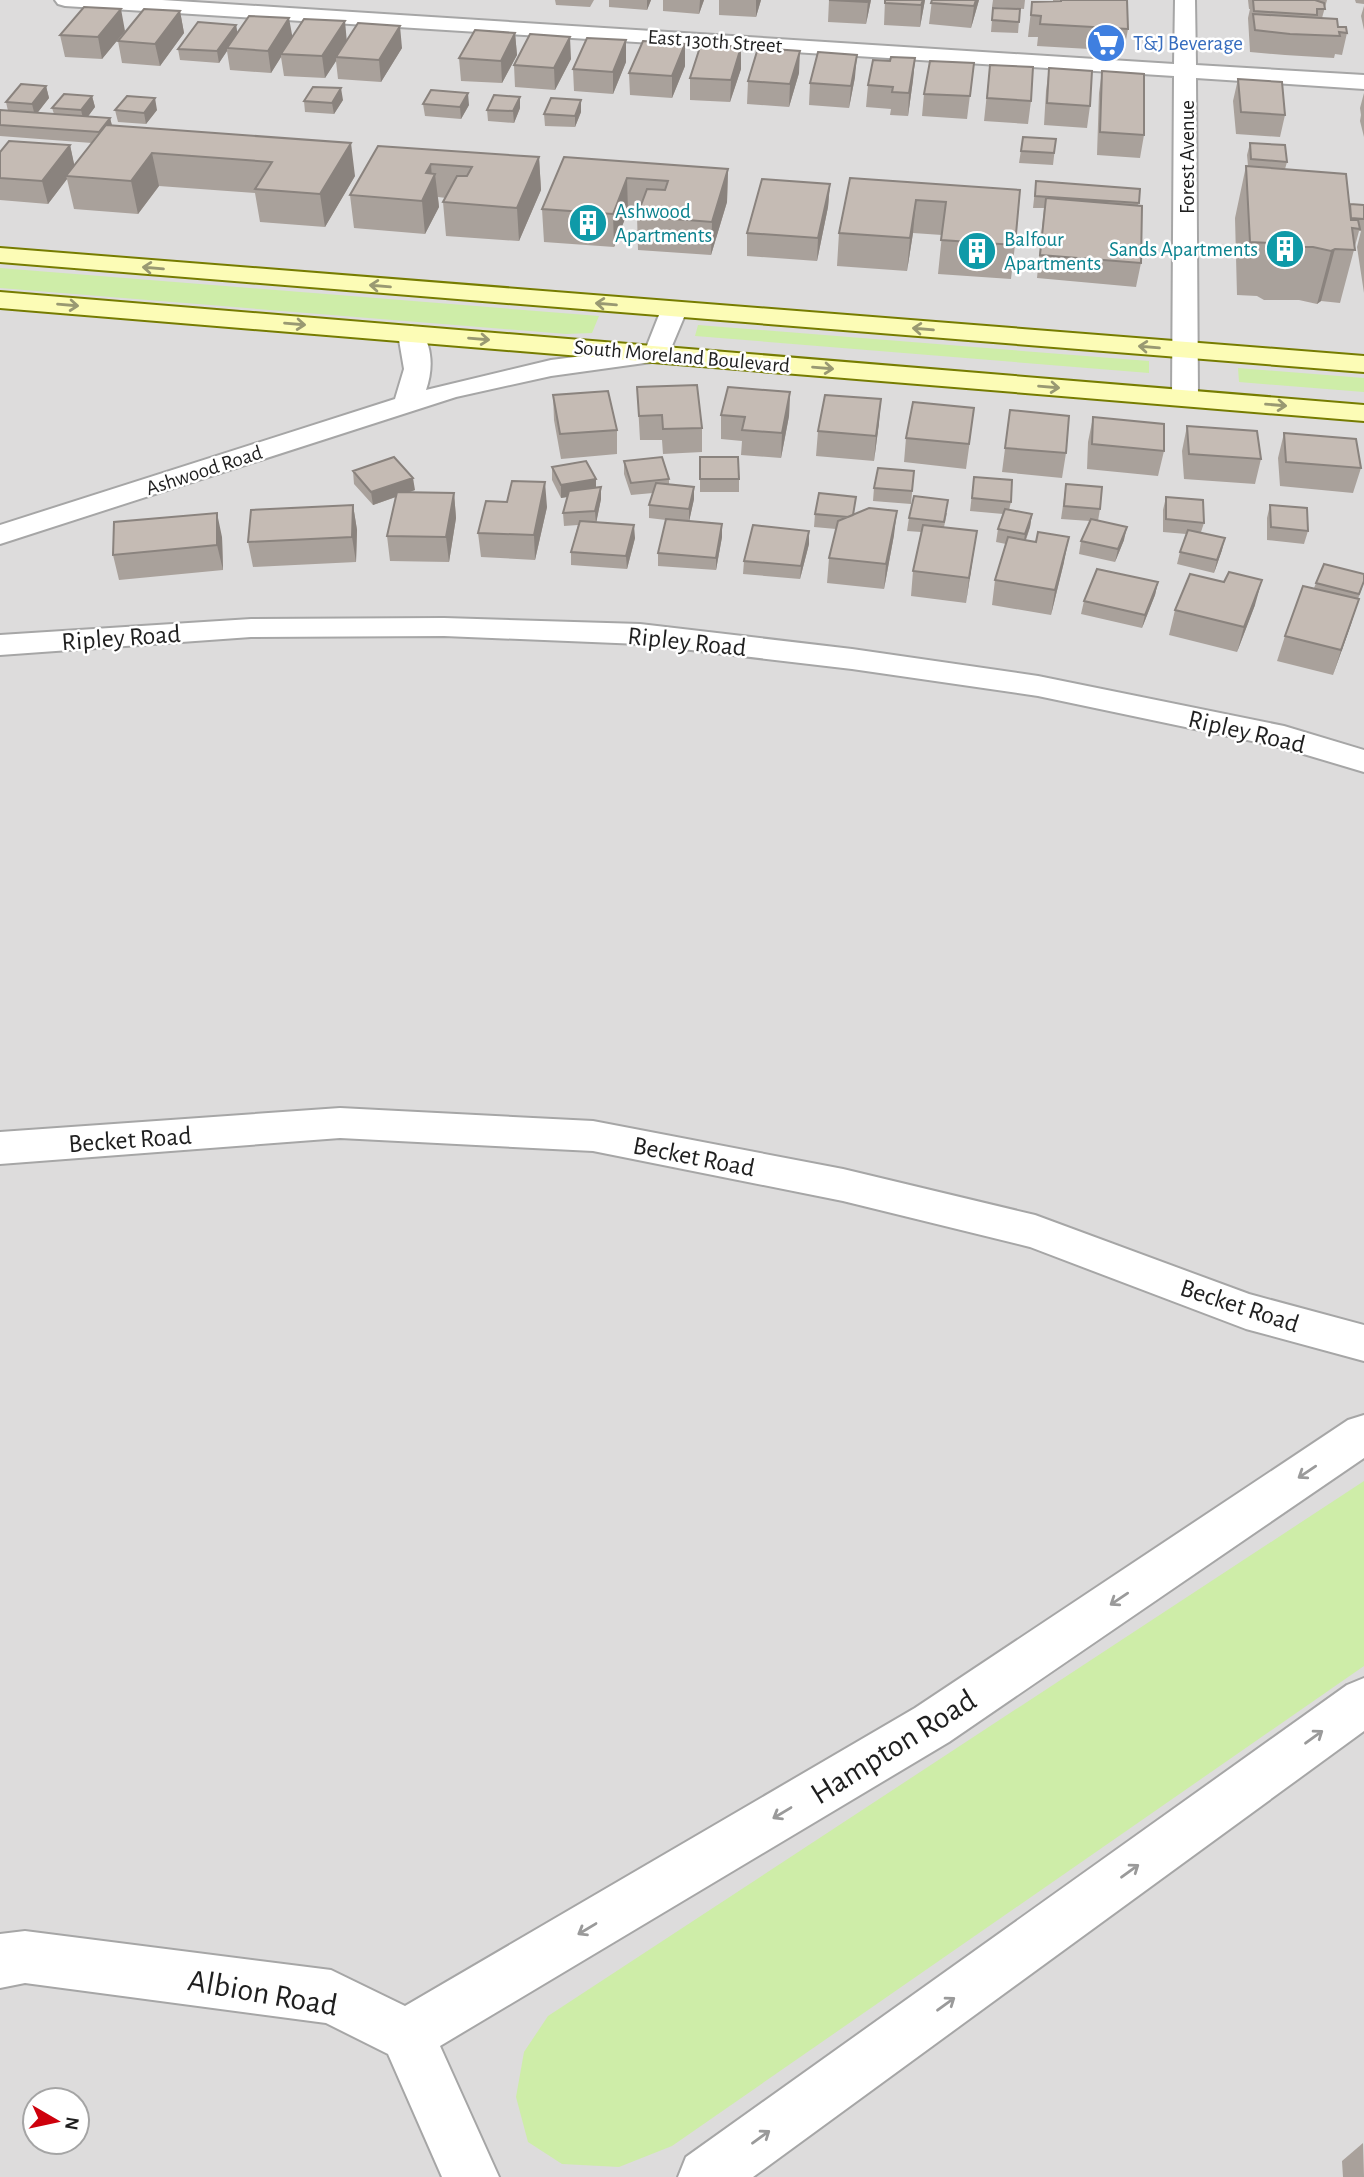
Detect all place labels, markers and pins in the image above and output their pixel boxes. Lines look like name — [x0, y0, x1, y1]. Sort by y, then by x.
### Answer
supermarket icon: T&J Beverage — [1085, 22, 1127, 64]
place label: T&J Beverage — [1133, 33, 1243, 54]
place label: Ashwood Apartments — [615, 201, 712, 246]
building icon: Ashwood Apartments — [567, 202, 609, 244]
building icon: Sands Apartments — [1264, 228, 1306, 270]
place label: Balfour Apartments — [1004, 229, 1101, 274]
building icon: Balfour Apartments — [956, 230, 998, 272]
place label: Sands Apartments — [1109, 239, 1258, 260]

